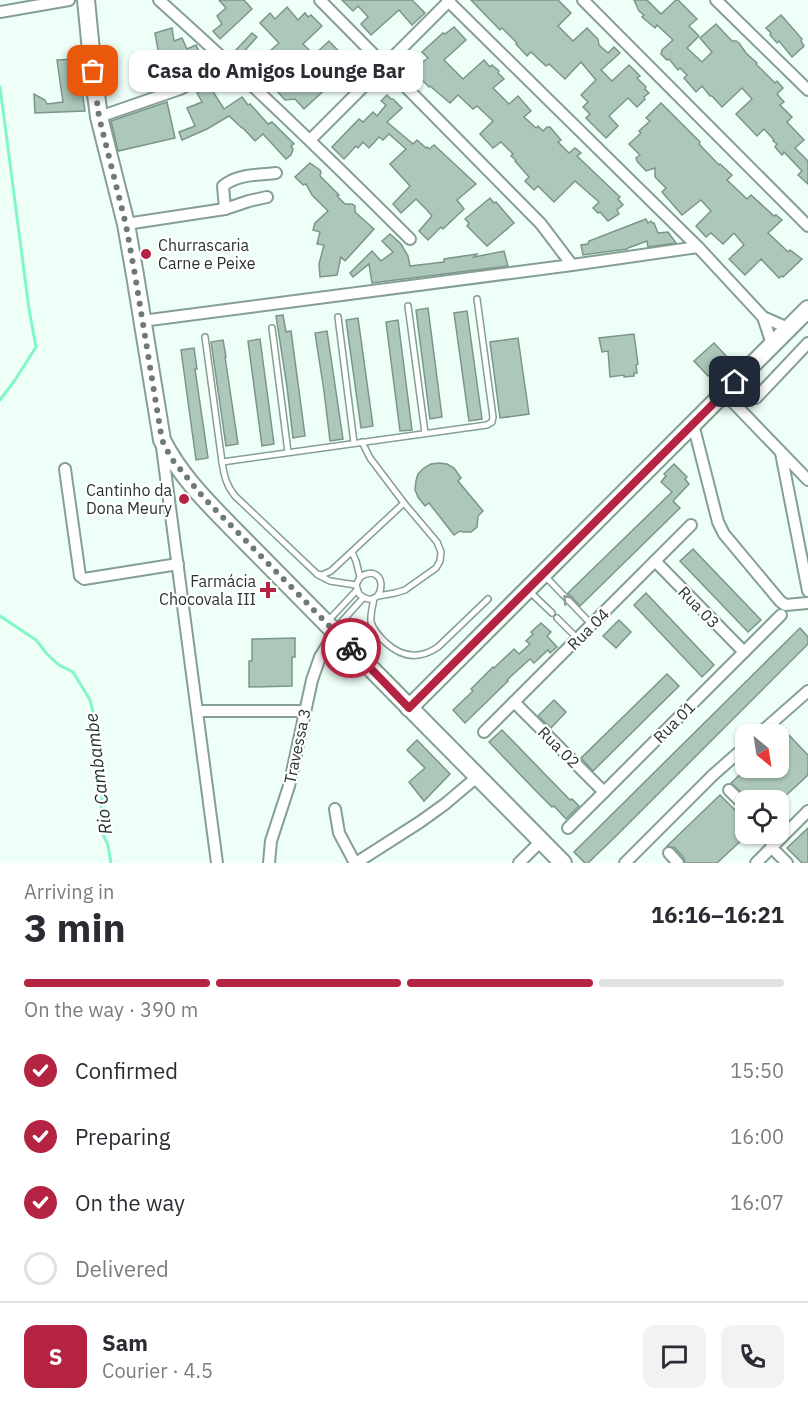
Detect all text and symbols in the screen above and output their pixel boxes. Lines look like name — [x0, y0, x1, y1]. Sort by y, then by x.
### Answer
pin — [67, 45, 118, 96]
callout: Casa do Amigos Lounge Bar — [129, 50, 423, 92]
icon: bag — [76, 54, 109, 87]
text: Casa do Amigos Lounge Bar — [147, 57, 405, 84]
place label: Churrascaria Carne e Peixe — [158, 235, 256, 273]
marker: Churrascaria Carne e Peixe — [139, 247, 153, 261]
pin — [709, 356, 760, 407]
icon: home — [718, 365, 751, 398]
place label: Cantinho da Dona Meury — [86, 480, 172, 518]
marker: Cantinho da Dona Meury — [177, 492, 191, 506]
place label: Farmácia Chocovala III — [159, 571, 256, 609]
street label: Rua 03 — [674, 582, 724, 632]
marker: Farmácia Chocovala III — [261, 583, 275, 597]
one-way arrow — [564, 596, 575, 607]
street label: Rua 04 — [563, 604, 613, 654]
courier — [321, 618, 381, 678]
icon: bike — [335, 632, 368, 665]
street label: Rua 01 — [649, 697, 699, 747]
street label: Travessa 3 — [279, 706, 315, 786]
water label: Rio Cambambe — [79, 712, 117, 836]
street label: Rua 02 — [534, 722, 584, 772]
north arrow — [735, 724, 789, 778]
map controls — [735, 724, 789, 844]
button: locate — [735, 790, 789, 844]
text: Arriving in — [24, 878, 114, 905]
text: 16:16–16:21 — [651, 900, 784, 929]
text: 3 min — [24, 902, 126, 953]
text: On the way · 390 m — [24, 996, 198, 1023]
icon: check — [24, 1054, 57, 1087]
text: Confirmed — [75, 1056, 178, 1085]
text: 15:50 — [730, 1057, 784, 1084]
icon: check — [24, 1120, 57, 1153]
text: Preparing — [75, 1122, 170, 1151]
text: 16:00 — [730, 1123, 784, 1150]
icon: check — [24, 1186, 57, 1219]
text: On the way — [75, 1188, 185, 1217]
text: 16:07 — [730, 1189, 784, 1216]
text: Delivered — [75, 1254, 169, 1283]
button: chat — [643, 1325, 706, 1388]
button: phone — [721, 1325, 784, 1388]
text: Sam — [102, 1328, 148, 1357]
text: S — [49, 1342, 62, 1371]
text: Courier · 4.5 — [102, 1357, 213, 1384]

